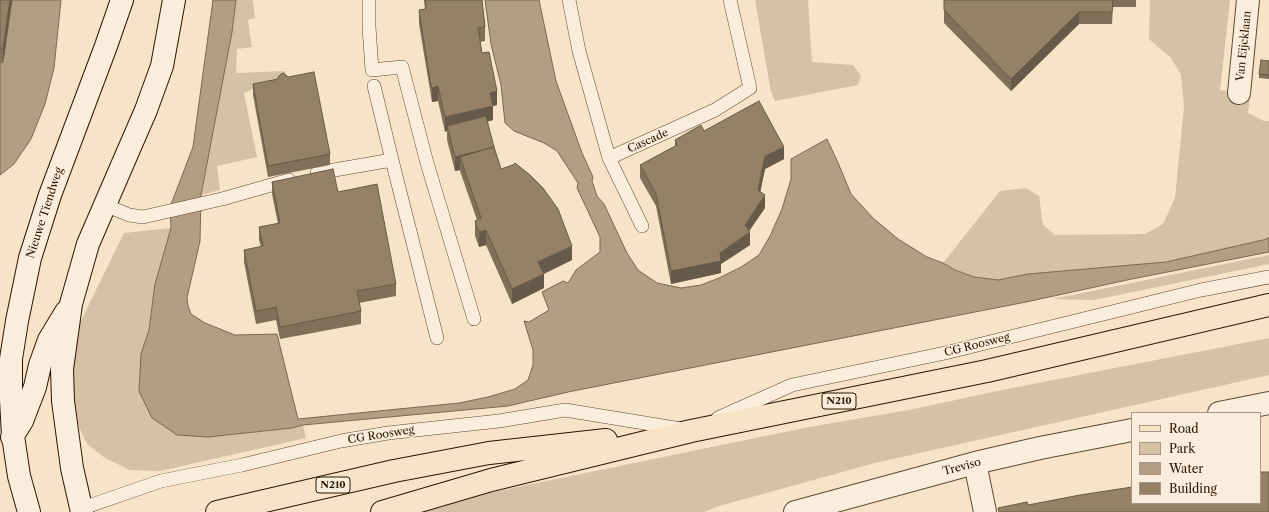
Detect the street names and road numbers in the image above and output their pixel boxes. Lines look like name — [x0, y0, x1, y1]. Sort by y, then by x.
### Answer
street label: Van Eijcklaan — [1234, 10, 1254, 82]
street label: Cascade — [625, 126, 671, 156]
street label: Nieuwe Tiendweg — [24, 166, 66, 260]
street label: CG Roosweg — [943, 330, 1011, 360]
road number: N210 — [822, 393, 856, 409]
street label: CG Roosweg — [347, 423, 415, 447]
street label: Treviso — [942, 456, 982, 478]
road number: N210 — [316, 477, 350, 493]

